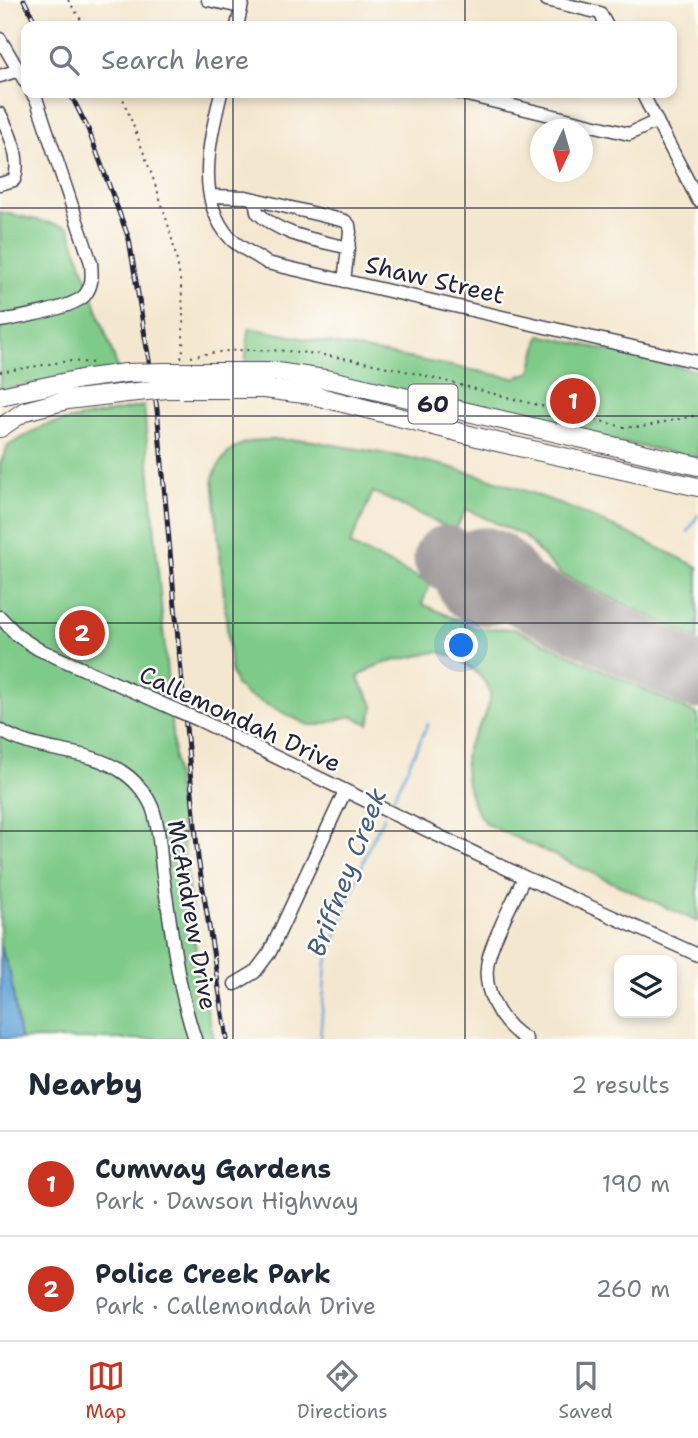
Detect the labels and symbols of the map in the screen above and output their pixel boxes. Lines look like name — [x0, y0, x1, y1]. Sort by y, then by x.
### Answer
north arrow — [530, 119, 593, 182]
street label: Shaw Street — [362, 248, 508, 312]
pin: 1 — [550, 375, 596, 427]
road number: 60 — [408, 384, 458, 424]
pin: 2 — [59, 607, 105, 659]
your location — [444, 628, 478, 662]
street label: Callemondah Drive — [134, 658, 346, 780]
water label: Briffney Creek — [298, 783, 394, 961]
street label: McAndrew Drive — [160, 818, 224, 1012]

